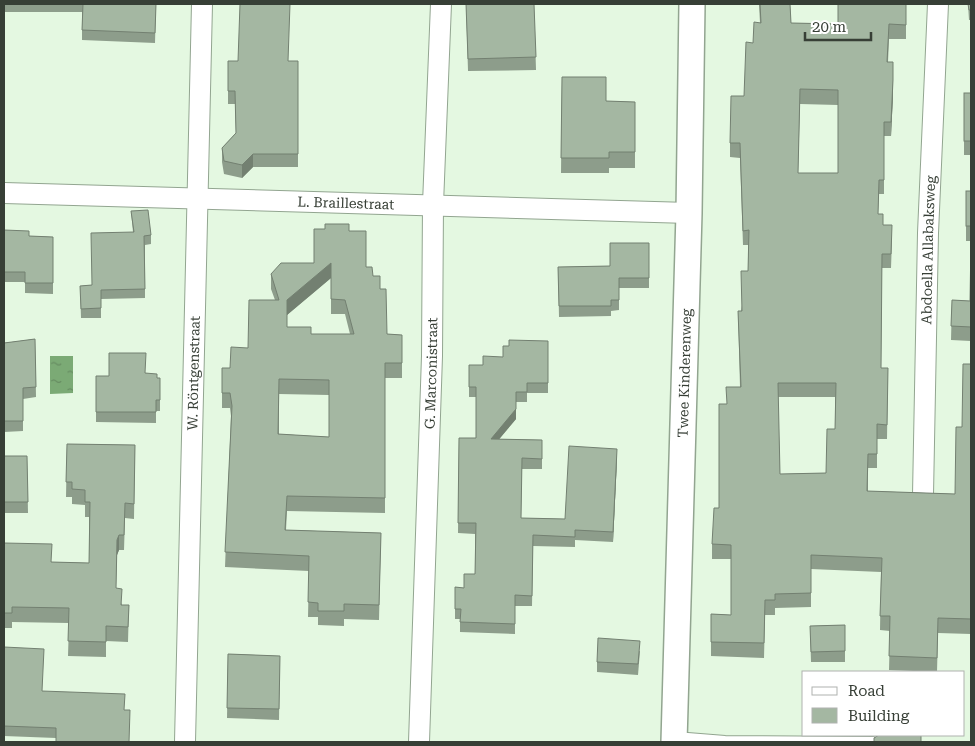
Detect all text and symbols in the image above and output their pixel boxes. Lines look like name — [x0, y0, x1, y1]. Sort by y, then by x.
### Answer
scale bar — [805, 10, 871, 42]
text: 20 m — [812, 18, 847, 36]
street label: Abdoella Allabaksweg — [918, 175, 938, 325]
street label: L. Braillestraat — [297, 194, 395, 212]
street label: Twee Kinderenweg — [675, 308, 694, 438]
street label: W. Röntgenstraat — [184, 316, 203, 431]
street label: G. Marconistraat — [422, 317, 440, 429]
legend — [802, 671, 965, 736]
text: Road — [848, 682, 885, 700]
text: Building — [848, 707, 910, 725]

